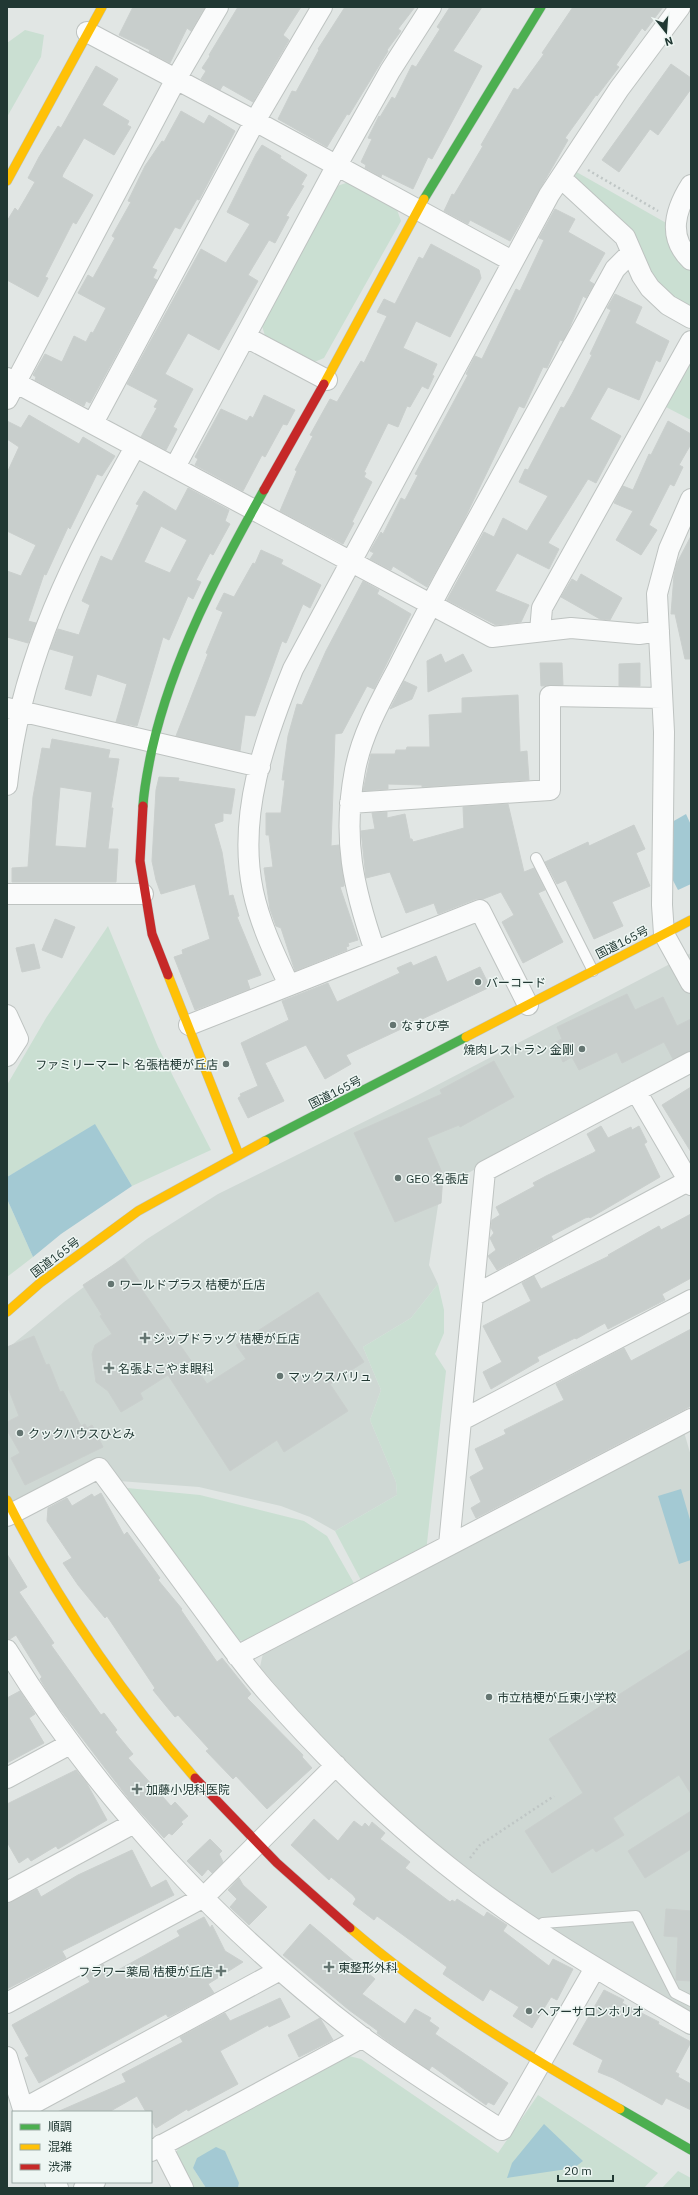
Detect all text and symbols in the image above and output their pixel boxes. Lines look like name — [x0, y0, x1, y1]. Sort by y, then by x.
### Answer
north arrow — [646, 12, 686, 52]
text: N — [663, 34, 675, 49]
street label: 国道165号 — [593, 922, 651, 962]
place label: バーコード — [486, 975, 546, 990]
marker: バーコード — [473, 977, 483, 987]
place label: なすび亭 — [401, 1018, 449, 1033]
marker: なすび亭 — [388, 1020, 398, 1030]
place label: 焼肉レストラン 金剛 — [463, 1042, 574, 1057]
marker: 焼肉レストラン 金剛 — [577, 1044, 587, 1054]
place label: ファミリーマート 名張桔梗が丘店 — [35, 1057, 218, 1072]
marker: ファミリーマート 名張桔梗が丘店 — [221, 1059, 231, 1069]
street label: 国道165号 — [306, 1072, 364, 1112]
place label: GEO 名張店 — [406, 1171, 469, 1186]
marker: GEO 名張店 — [393, 1173, 403, 1183]
street label: 国道165号 — [27, 1234, 83, 1280]
place label: ワールドプラス 桔梗が丘店 — [119, 1277, 266, 1292]
marker: ワールドプラス 桔梗が丘店 — [106, 1279, 116, 1289]
place label: ジップドラッグ 桔梗が丘店 — [153, 1331, 300, 1346]
marker: ジップドラッグ 桔梗が丘店 — [140, 1333, 150, 1343]
place label: 名張よこやま眼科 — [118, 1361, 214, 1376]
marker: 名張よこやま眼科 — [103, 1362, 115, 1374]
place label: マックスバリュ — [288, 1369, 372, 1384]
marker: マックスバリュ — [275, 1371, 285, 1381]
place label: クックハウスひとみ — [28, 1426, 135, 1441]
marker: クックハウスひとみ — [15, 1428, 25, 1438]
place label: 市立桔梗が丘東小学校 — [497, 1690, 617, 1705]
marker: 市立桔梗が丘東小学校 — [484, 1692, 494, 1702]
place label: 加藤小児科医院 — [146, 1782, 230, 1797]
marker: 加藤小児科医院 — [131, 1783, 143, 1795]
place label: 東整形外科 — [338, 1960, 398, 1975]
marker: 東整形外科 — [323, 1961, 335, 1973]
place label: フラワー薬局 桔梗が丘店 — [78, 1964, 213, 1979]
marker: フラワー薬局 桔梗が丘店 — [216, 1966, 226, 1976]
place label: ヘアーサロンホリオ — [537, 2004, 644, 2019]
marker: ヘアーサロンホリオ — [524, 2006, 534, 2016]
legend — [12, 2111, 152, 2183]
text: 順調 — [48, 2119, 72, 2134]
text: 混雑 — [48, 2139, 72, 2154]
scale bar — [558, 2157, 613, 2183]
text: 渋滞 — [48, 2159, 72, 2174]
text: 20 m — [564, 2163, 592, 2178]

